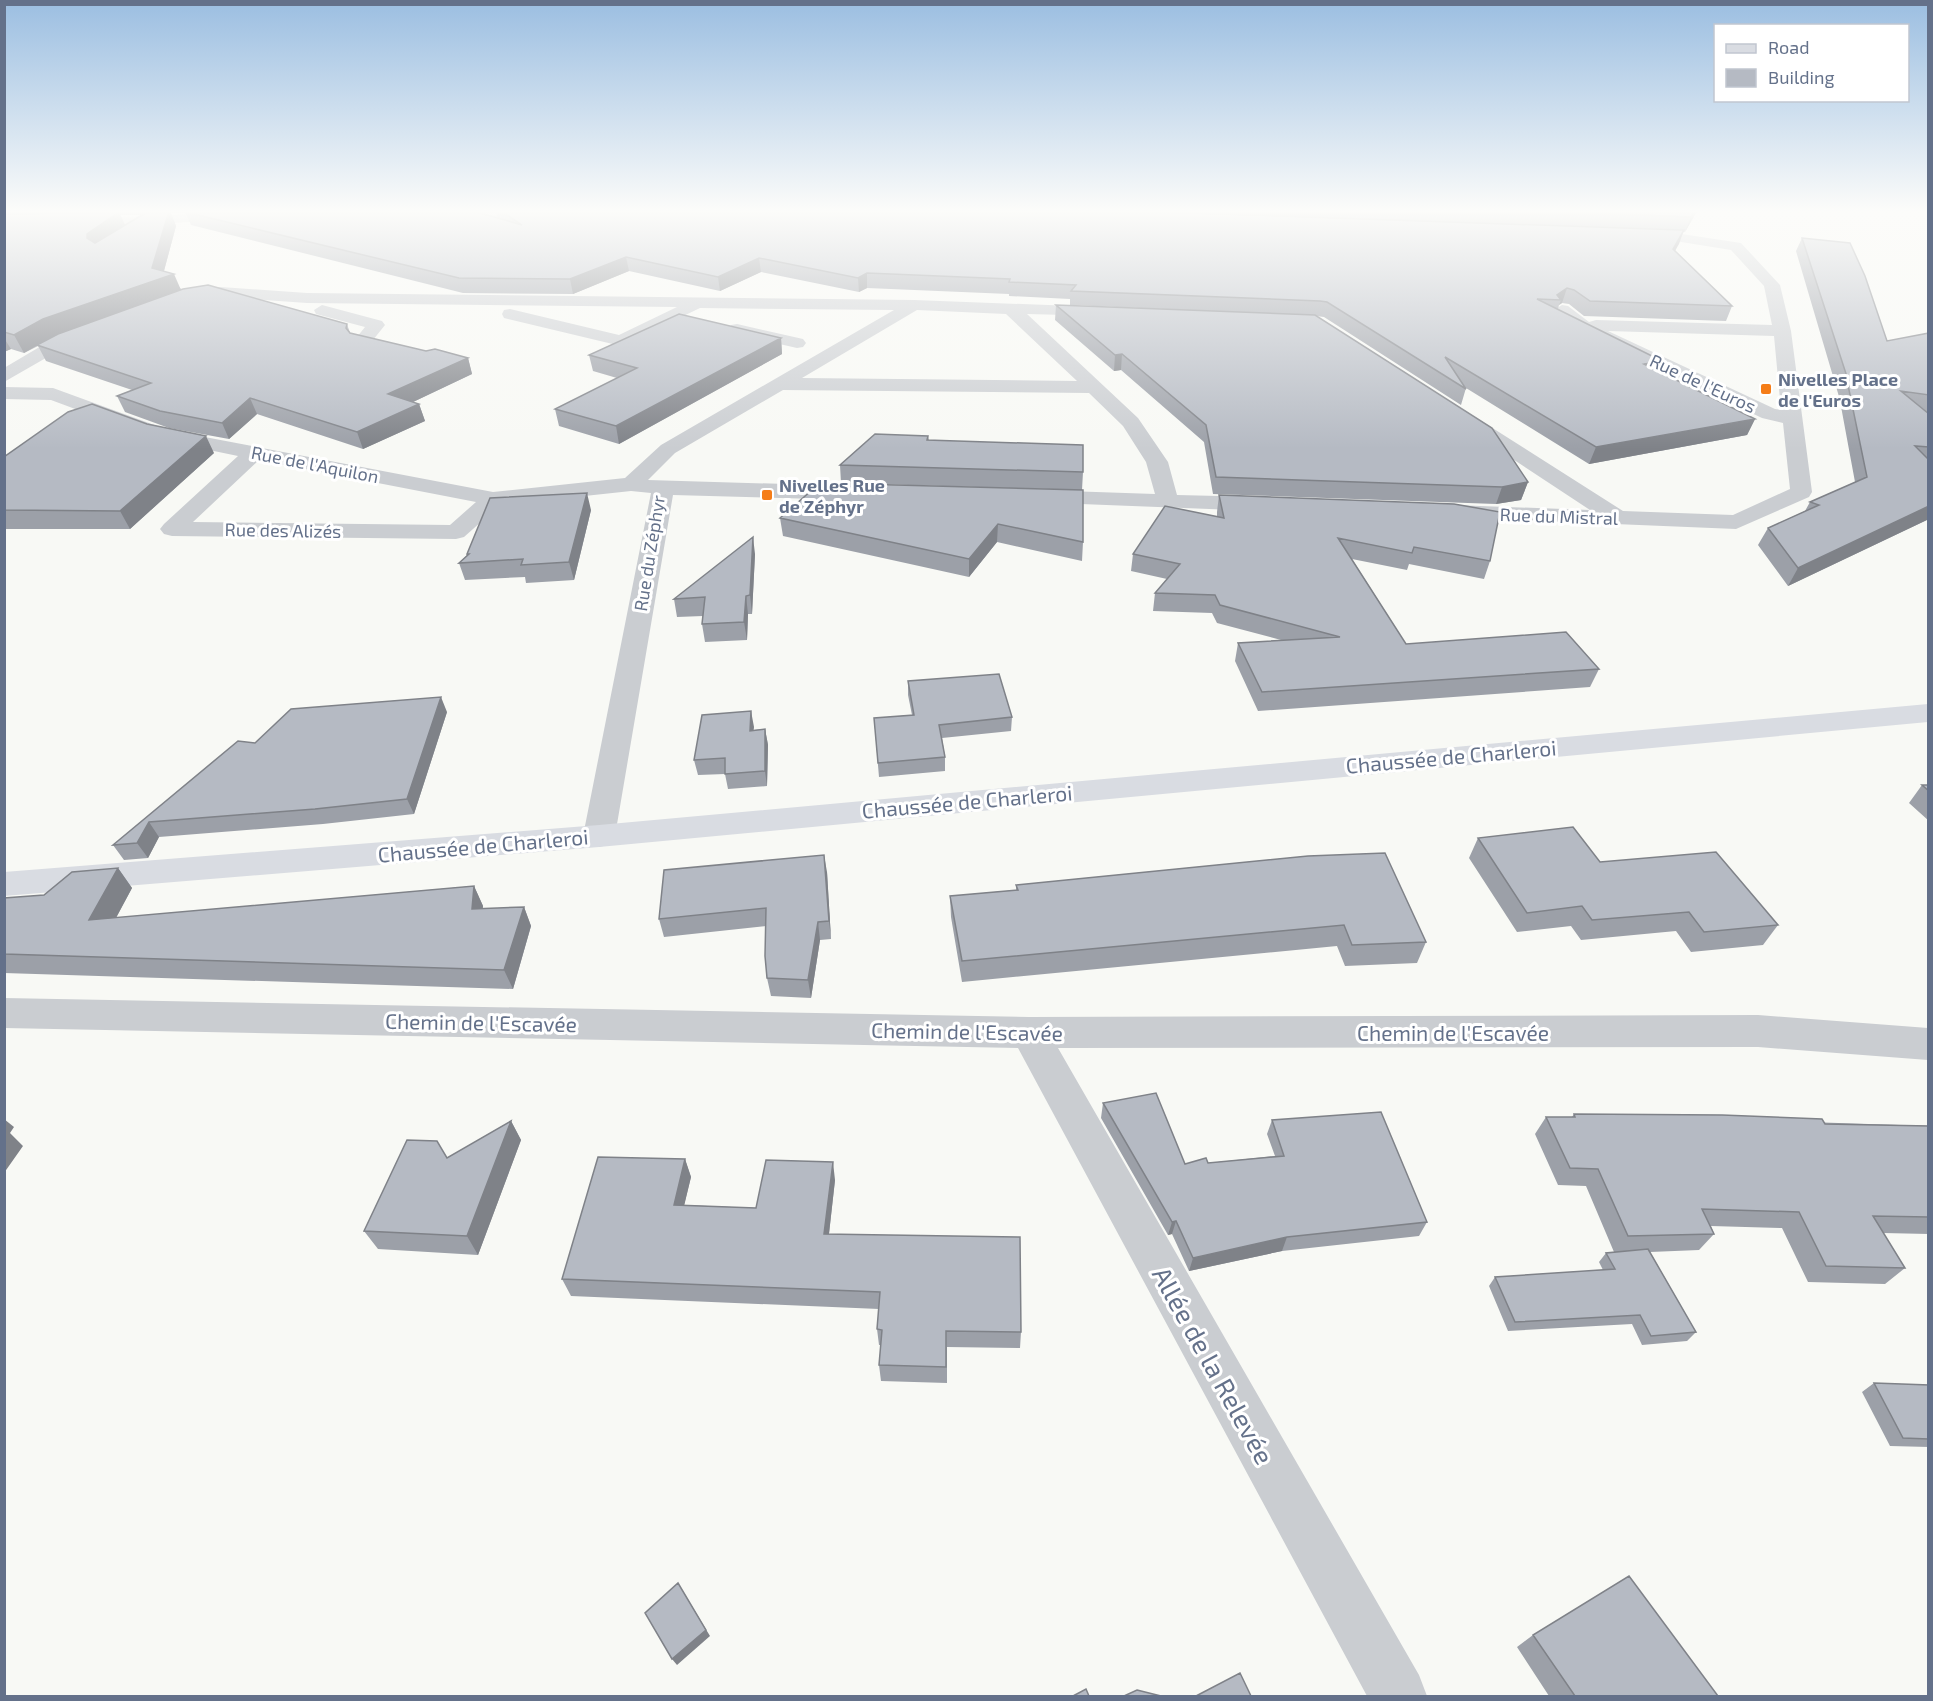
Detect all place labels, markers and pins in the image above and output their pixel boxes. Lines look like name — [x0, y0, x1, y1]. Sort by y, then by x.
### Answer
place label: Nivelles Place de l'Euros — [1778, 368, 1898, 411]
marker: Nivelles Place de l'Euros — [1759, 382, 1773, 396]
place label: Nivelles Rue de Zéphyr — [779, 474, 885, 517]
marker: Nivelles Rue de Zéphyr — [760, 488, 774, 502]

